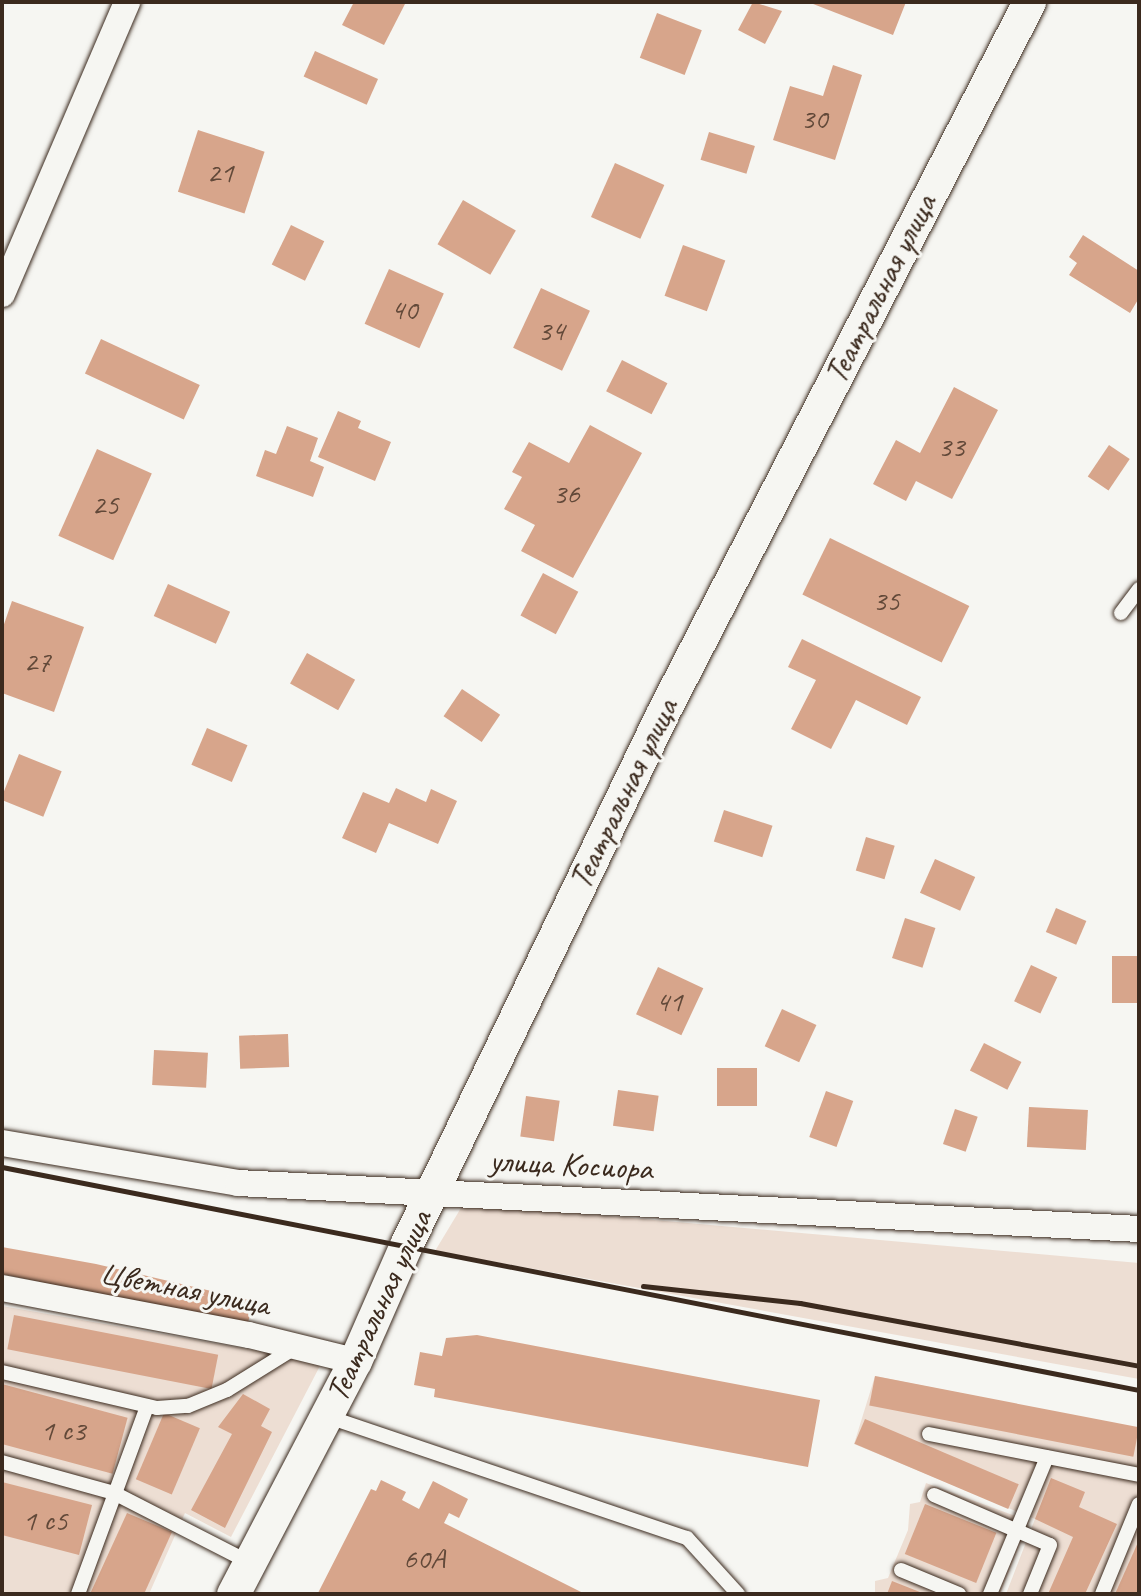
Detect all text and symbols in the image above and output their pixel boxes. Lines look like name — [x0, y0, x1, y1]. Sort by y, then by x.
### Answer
house number: 30 — [801, 100, 827, 136]
house number: 21 — [207, 154, 233, 190]
street label: Театральная улица — [816, 187, 946, 391]
house number: 40 — [391, 291, 417, 327]
house number: 34 — [538, 312, 564, 348]
house number: 33 — [938, 428, 964, 464]
house number: 36 — [553, 475, 579, 511]
house number: 25 — [92, 486, 118, 522]
house number: 35 — [873, 582, 899, 618]
house number: 27 — [24, 643, 50, 679]
street label: Театральная улица — [560, 691, 688, 897]
house number: 41 — [656, 983, 682, 1019]
street label: улица Косиора — [489, 1141, 653, 1189]
street label: Театральная улица — [317, 1203, 441, 1409]
street label: Цветная улица — [97, 1253, 273, 1325]
house number: 1 с3 — [41, 1412, 85, 1448]
house number: 1 с5 — [23, 1502, 67, 1538]
house number: 60А — [403, 1540, 445, 1576]

